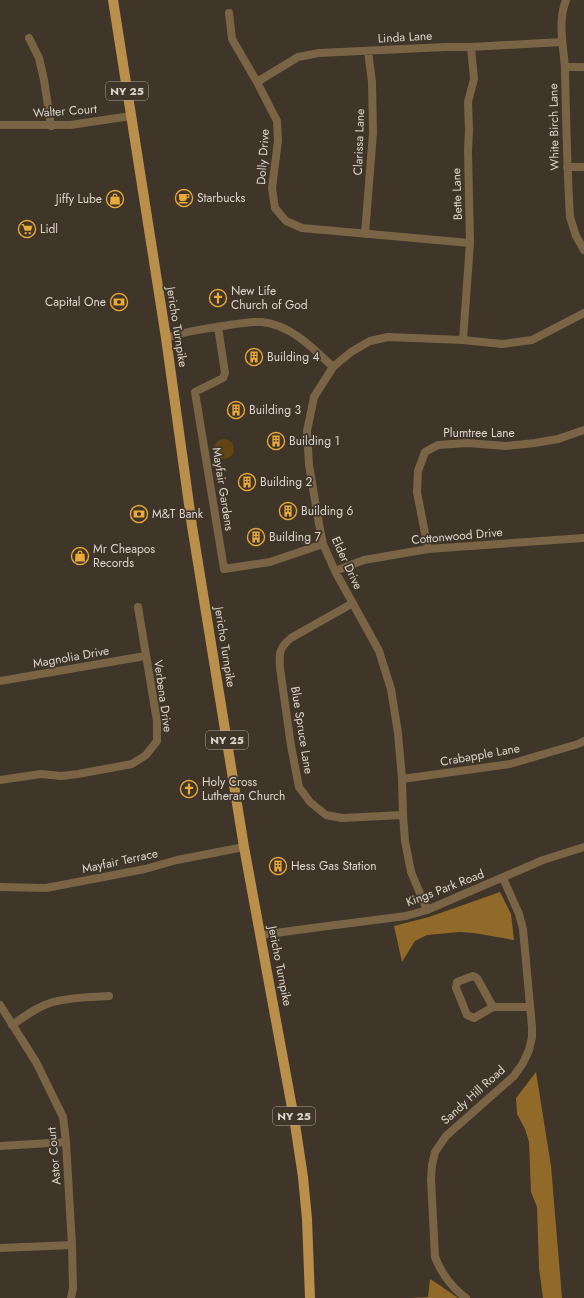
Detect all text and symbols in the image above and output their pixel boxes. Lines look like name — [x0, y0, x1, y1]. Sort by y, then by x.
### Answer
street label: Linda Lane — [377, 27, 433, 47]
road number: NY 25 — [106, 82, 148, 100]
street label: White Birch Lane — [544, 83, 564, 171]
street label: Walter Court — [32, 100, 98, 122]
street label: Clarissa Lane — [349, 108, 369, 176]
street label: Dolly Drive — [252, 129, 274, 185]
street label: Bette Lane — [447, 168, 467, 220]
cafe icon: Starbucks — [174, 188, 194, 208]
shop icon: Jiffy Lube — [105, 189, 125, 209]
place label: Starbucks — [197, 189, 246, 207]
place label: Jiffy Lube — [54, 190, 102, 208]
supermarket icon: Lidl — [17, 219, 37, 239]
place label: Lidl — [40, 220, 58, 238]
place label: New Life Church of God — [231, 282, 308, 314]
street label: Jericho Turnpike — [161, 284, 192, 368]
church icon: New Life Church of God — [208, 288, 228, 308]
bank icon: Capital One — [109, 292, 129, 312]
place label: Capital One — [45, 293, 106, 311]
building icon: Building 4 — [244, 347, 264, 367]
place label: Building 4 — [267, 348, 320, 366]
building icon: Building 3 — [226, 400, 246, 420]
place label: Building 3 — [249, 401, 302, 419]
street label: Plumtree Lane — [443, 424, 515, 442]
building icon: Building 1 — [266, 431, 286, 451]
place label: Building 1 — [289, 432, 340, 450]
street label: Mayfair Gardens — [208, 446, 238, 532]
building icon: Building 2 — [237, 472, 257, 492]
place label: Building 2 — [260, 473, 313, 491]
building icon: Building 6 — [278, 501, 298, 521]
place label: Building 6 — [301, 502, 354, 520]
bank icon: M&T Bank — [129, 504, 149, 524]
place label: M&T Bank — [152, 505, 204, 523]
street label: Cottonwood Drive — [411, 523, 503, 549]
building icon: Building 7 — [246, 527, 266, 547]
place label: Building 7 — [269, 528, 322, 546]
street label: Elder Drive — [327, 533, 367, 593]
place label: Mr Cheapos Records — [93, 540, 155, 572]
shop icon: Mr Cheapos Records — [70, 546, 90, 566]
street label: Jericho Turnpike — [209, 604, 240, 688]
street label: Magnolia Drive — [31, 641, 111, 673]
street label: Verbena Drive — [149, 659, 177, 733]
street label: Blue Spruce Lane — [286, 685, 318, 775]
road number: NY 25 — [206, 731, 248, 749]
street label: Crabapple Lane — [439, 739, 521, 771]
place label: Holy Cross Lutheran Church — [202, 773, 285, 805]
church icon: Holy Cross Lutheran Church — [179, 779, 199, 799]
street label: Mayfair Terrace — [80, 844, 160, 878]
building icon: Hess Gas Station — [268, 856, 288, 876]
place label: Hess Gas Station — [291, 857, 377, 875]
street label: Kings Park Road — [403, 865, 487, 911]
street label: Jericho Turnpike — [263, 923, 297, 1008]
street label: Sandy Hill Road — [437, 1061, 509, 1129]
road number: NY 25 — [273, 1107, 315, 1125]
street label: Astor Court — [42, 1126, 65, 1186]

